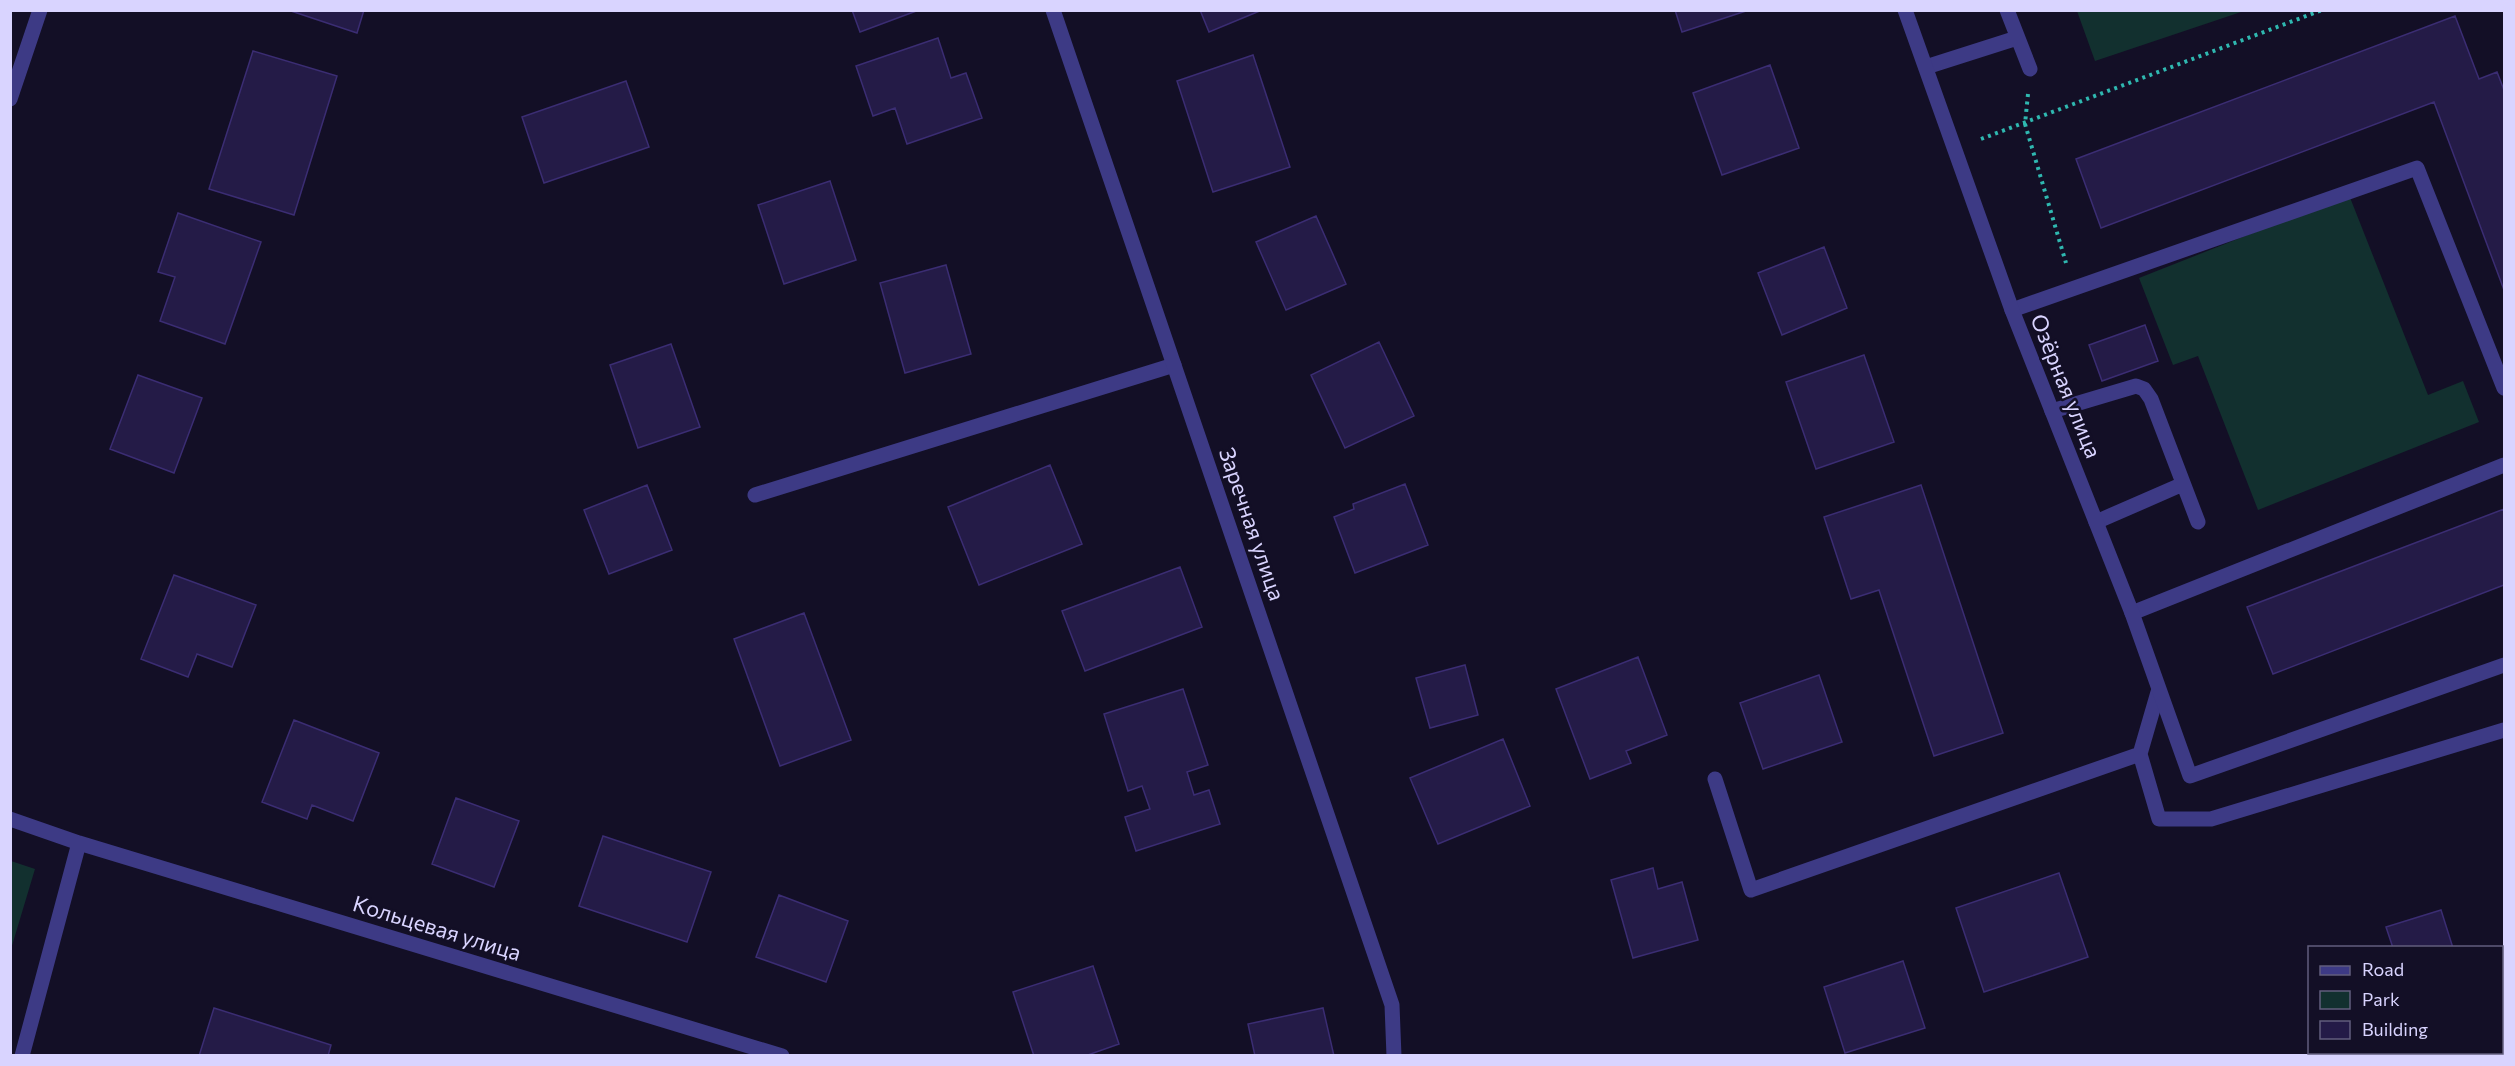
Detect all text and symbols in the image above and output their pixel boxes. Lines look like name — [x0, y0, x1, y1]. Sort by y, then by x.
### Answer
street label: Озёрная улица — [2025, 310, 2108, 462]
street label: Заречная улица — [1214, 444, 1291, 604]
street label: Кольцевая улица — [350, 889, 524, 966]
legend — [2308, 946, 2503, 1054]
text: Road — [2362, 958, 2404, 980]
text: Park — [2362, 988, 2400, 1010]
text: Building — [2362, 1018, 2428, 1040]

